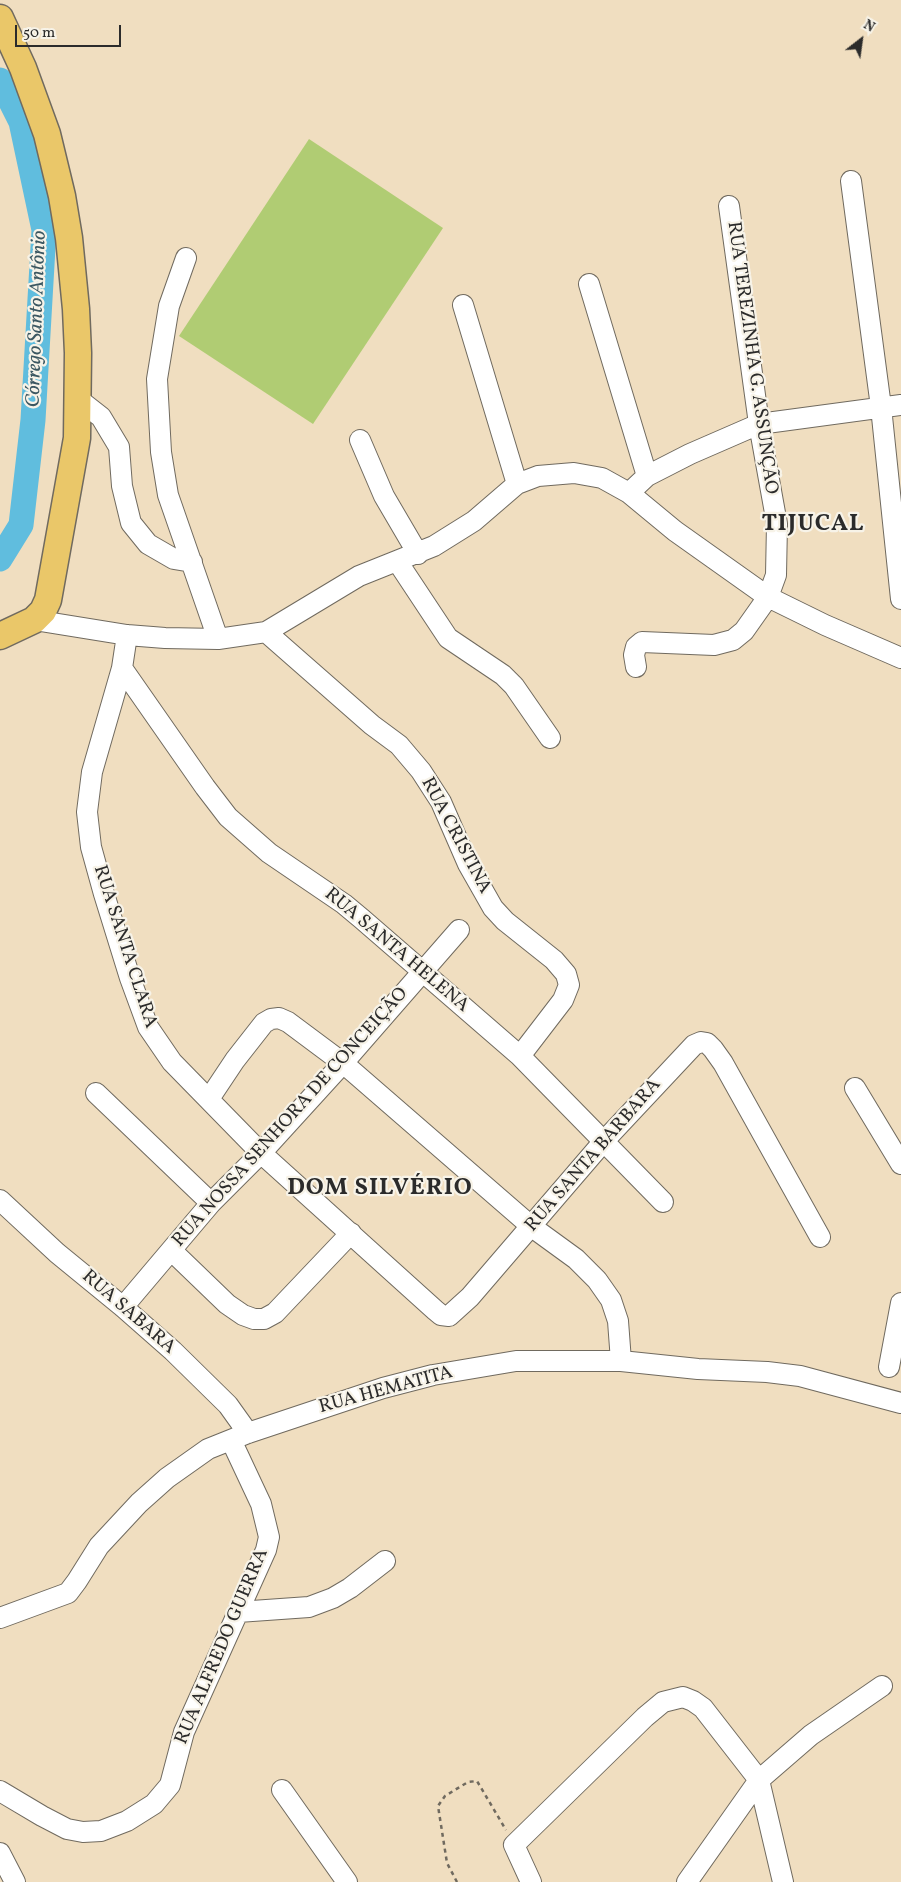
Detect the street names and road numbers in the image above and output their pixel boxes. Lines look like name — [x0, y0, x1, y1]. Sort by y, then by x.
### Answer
street label: RUA TEREZINHA G. ASSUNÇÃO — [721, 220, 781, 496]
street label: RUA CRISTINA — [415, 774, 495, 898]
street label: RUA SANTA CLARA — [87, 863, 161, 1031]
street label: RUA SANTA HELENA — [319, 884, 473, 1018]
street label: RUA NOSSA SENHORA DE CONCEIÇÃO — [168, 984, 414, 1252]
street label: RUA SANTA BARBARA — [521, 1075, 667, 1237]
street label: RUA SABARA — [76, 1266, 180, 1360]
street label: RUA HEMATITA — [317, 1362, 455, 1420]
street label: RUA ALFREDO GUERRA — [171, 1546, 275, 1748]

